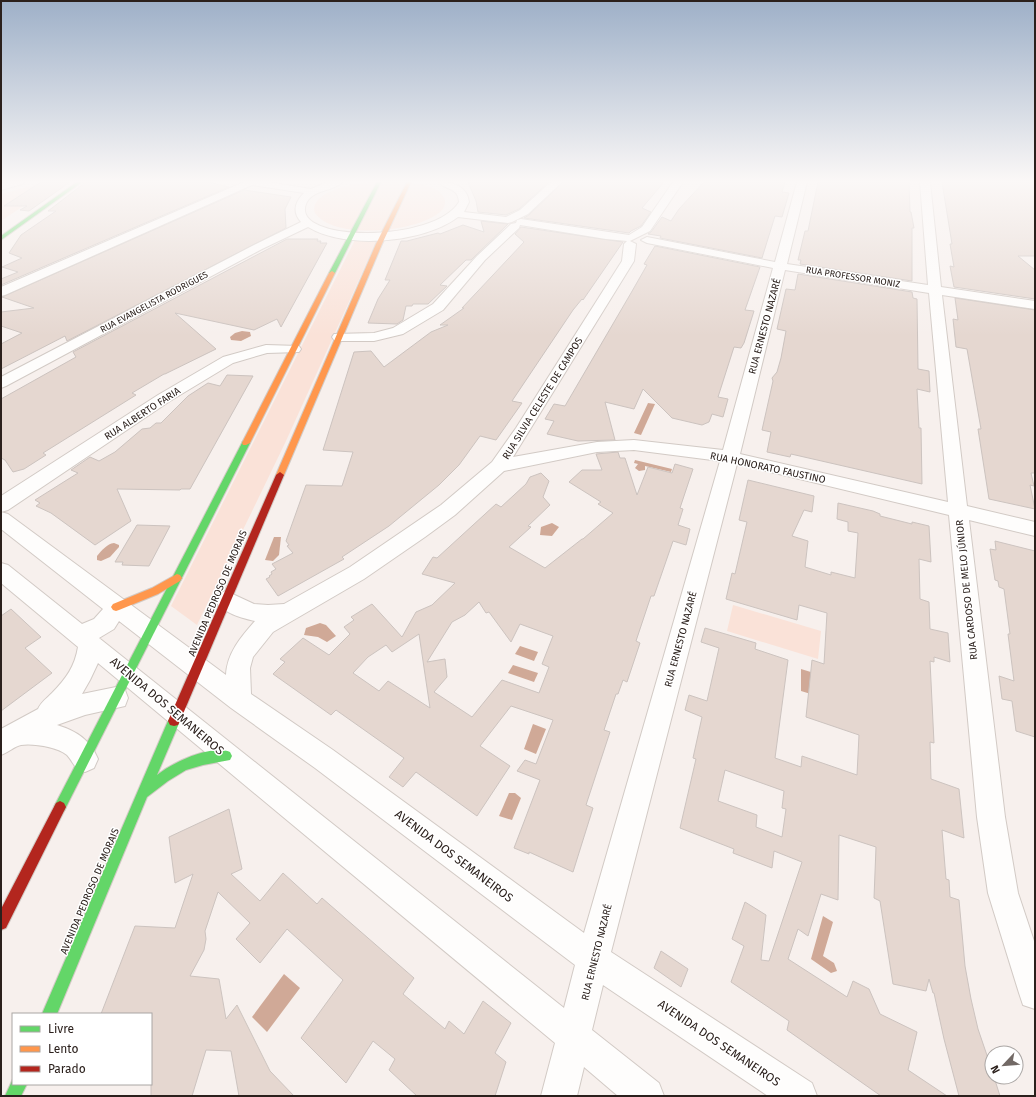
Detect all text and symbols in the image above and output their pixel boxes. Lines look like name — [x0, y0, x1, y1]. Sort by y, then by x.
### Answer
street label: RUA PROFESSOR MONIZ — [805, 265, 901, 289]
street label: RUA EVANGELISTA RODRIGUES — [98, 269, 210, 335]
street label: RUA ERNESTO NAZARÉ — [744, 276, 784, 376]
street label: RUA SILVIA CELESTE DE CAMPOS — [500, 335, 586, 462]
street label: RUA ALBERTO FARIA — [102, 385, 183, 443]
street label: RUA HONORATO FAUSTINO — [709, 450, 827, 486]
street label: RUA CARDOSO DE MELO JÚNIOR — [952, 519, 980, 661]
street label: AVENIDA PEDROSO DE MORAIS — [186, 528, 250, 658]
street label: RUA ERNESTO NAZARÉ — [660, 589, 700, 689]
street label: AVENIDA DOS SEMANEIROS — [107, 654, 227, 758]
street label: AVENIDA DOS SEMANEIROS — [392, 807, 516, 905]
street label: AVENIDA PEDROSO DE MORAIS — [58, 826, 122, 956]
street label: RUA ERNESTO NAZARÉ — [577, 902, 615, 1002]
street label: AVENIDA DOS SEMANEIROS — [655, 997, 783, 1089]
legend — [12, 1013, 152, 1085]
text: Livre — [48, 1022, 74, 1036]
text: Lento — [48, 1042, 78, 1056]
north arrow — [984, 1045, 1024, 1085]
text: Parado — [48, 1062, 86, 1076]
text: N — [988, 1063, 1003, 1075]

